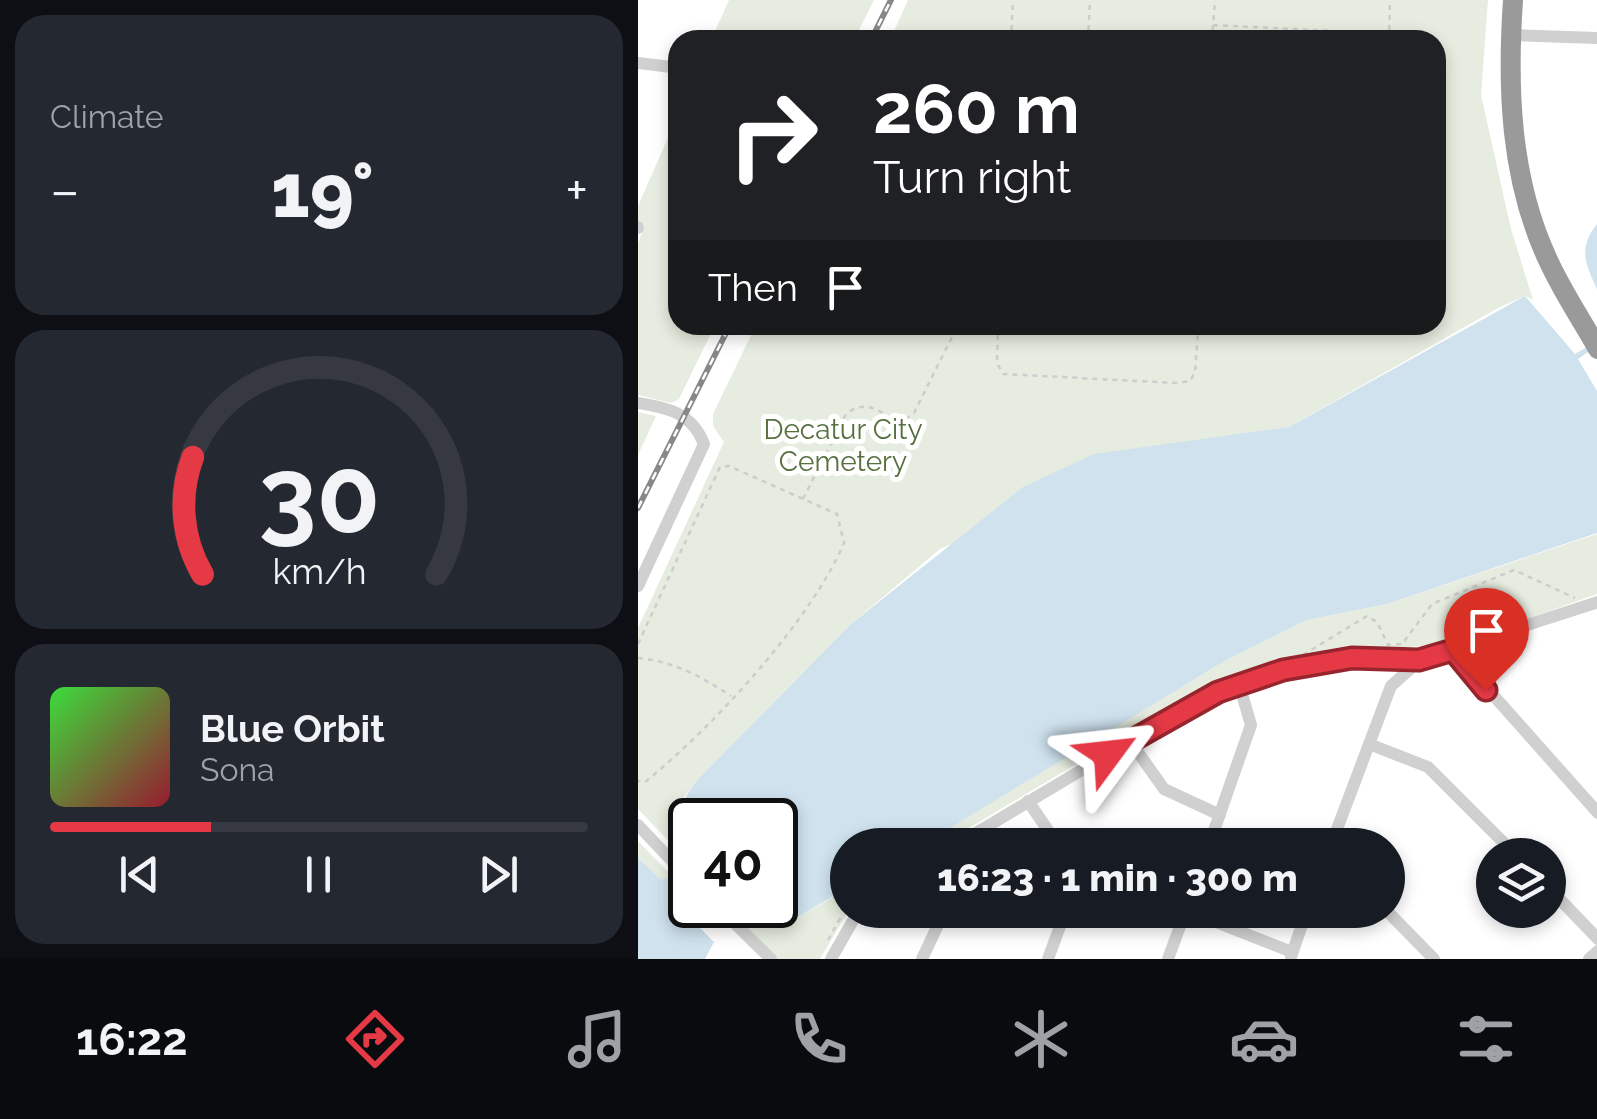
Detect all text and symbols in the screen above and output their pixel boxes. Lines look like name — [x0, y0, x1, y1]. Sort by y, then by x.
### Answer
text: 260 m — [873, 67, 1080, 149]
icon: right — [708, 70, 838, 200]
text: Climate — [50, 98, 164, 135]
text: 19° — [271, 146, 374, 235]
text: Turn right — [873, 151, 1071, 204]
text: − — [50, 158, 80, 223]
text: + — [565, 158, 588, 223]
icon: arrive — [818, 260, 873, 315]
text: Then — [708, 265, 798, 310]
park label: Decatur City Cemetery — [763, 413, 923, 478]
text: 30 — [258, 434, 380, 556]
text: km/h — [272, 550, 366, 592]
pin — [1444, 588, 1529, 691]
icon: arrive — [1459, 603, 1514, 658]
position arrow — [1056, 702, 1160, 806]
text: Blue Orbit — [200, 706, 385, 751]
text: Sona — [200, 751, 275, 788]
speed limit sign: 40 — [668, 798, 798, 928]
map controls — [1476, 838, 1566, 928]
button: layers — [1476, 838, 1566, 928]
icon: previous — [112, 847, 167, 902]
icon: pause — [291, 847, 346, 902]
icon: next — [471, 847, 526, 902]
text: 16:23 · 1 min · 300 m — [937, 855, 1298, 900]
icon: directions — [340, 1004, 410, 1074]
icon: music — [562, 1004, 632, 1074]
icon: phone — [784, 1004, 854, 1074]
icon: climate — [1006, 1004, 1076, 1074]
icon: car — [1229, 1004, 1299, 1074]
icon: filters — [1451, 1004, 1521, 1074]
text: 16:22 — [76, 1013, 188, 1066]

